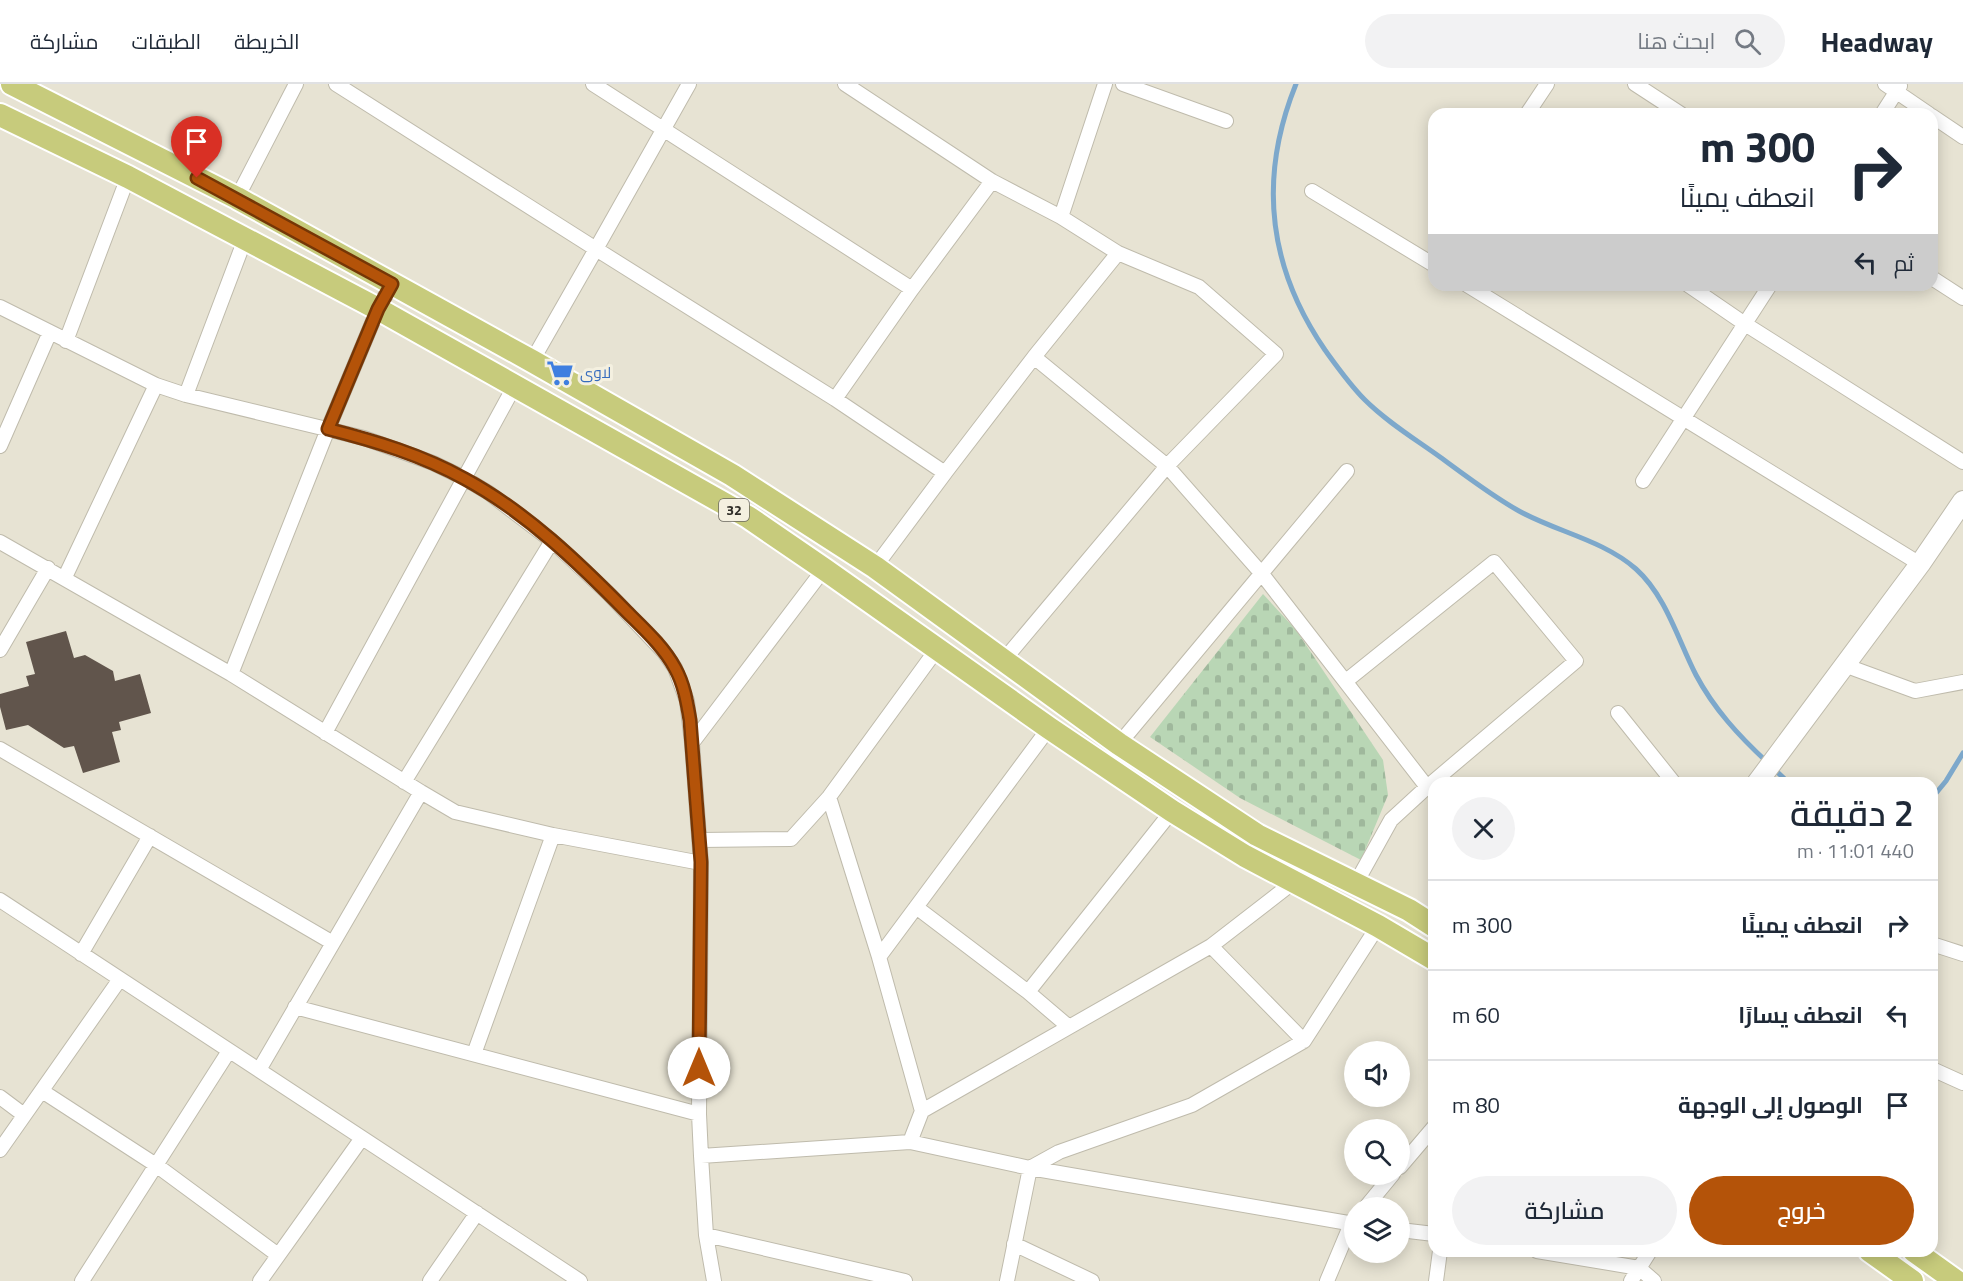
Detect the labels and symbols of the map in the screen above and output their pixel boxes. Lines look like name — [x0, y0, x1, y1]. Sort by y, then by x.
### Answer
pin — [171, 116, 222, 178]
supermarket icon: لاوی — [545, 358, 575, 388]
place label: لاوی — [580, 361, 611, 384]
road number: 32 — [719, 499, 749, 521]
position arrow — [667, 1036, 731, 1100]

